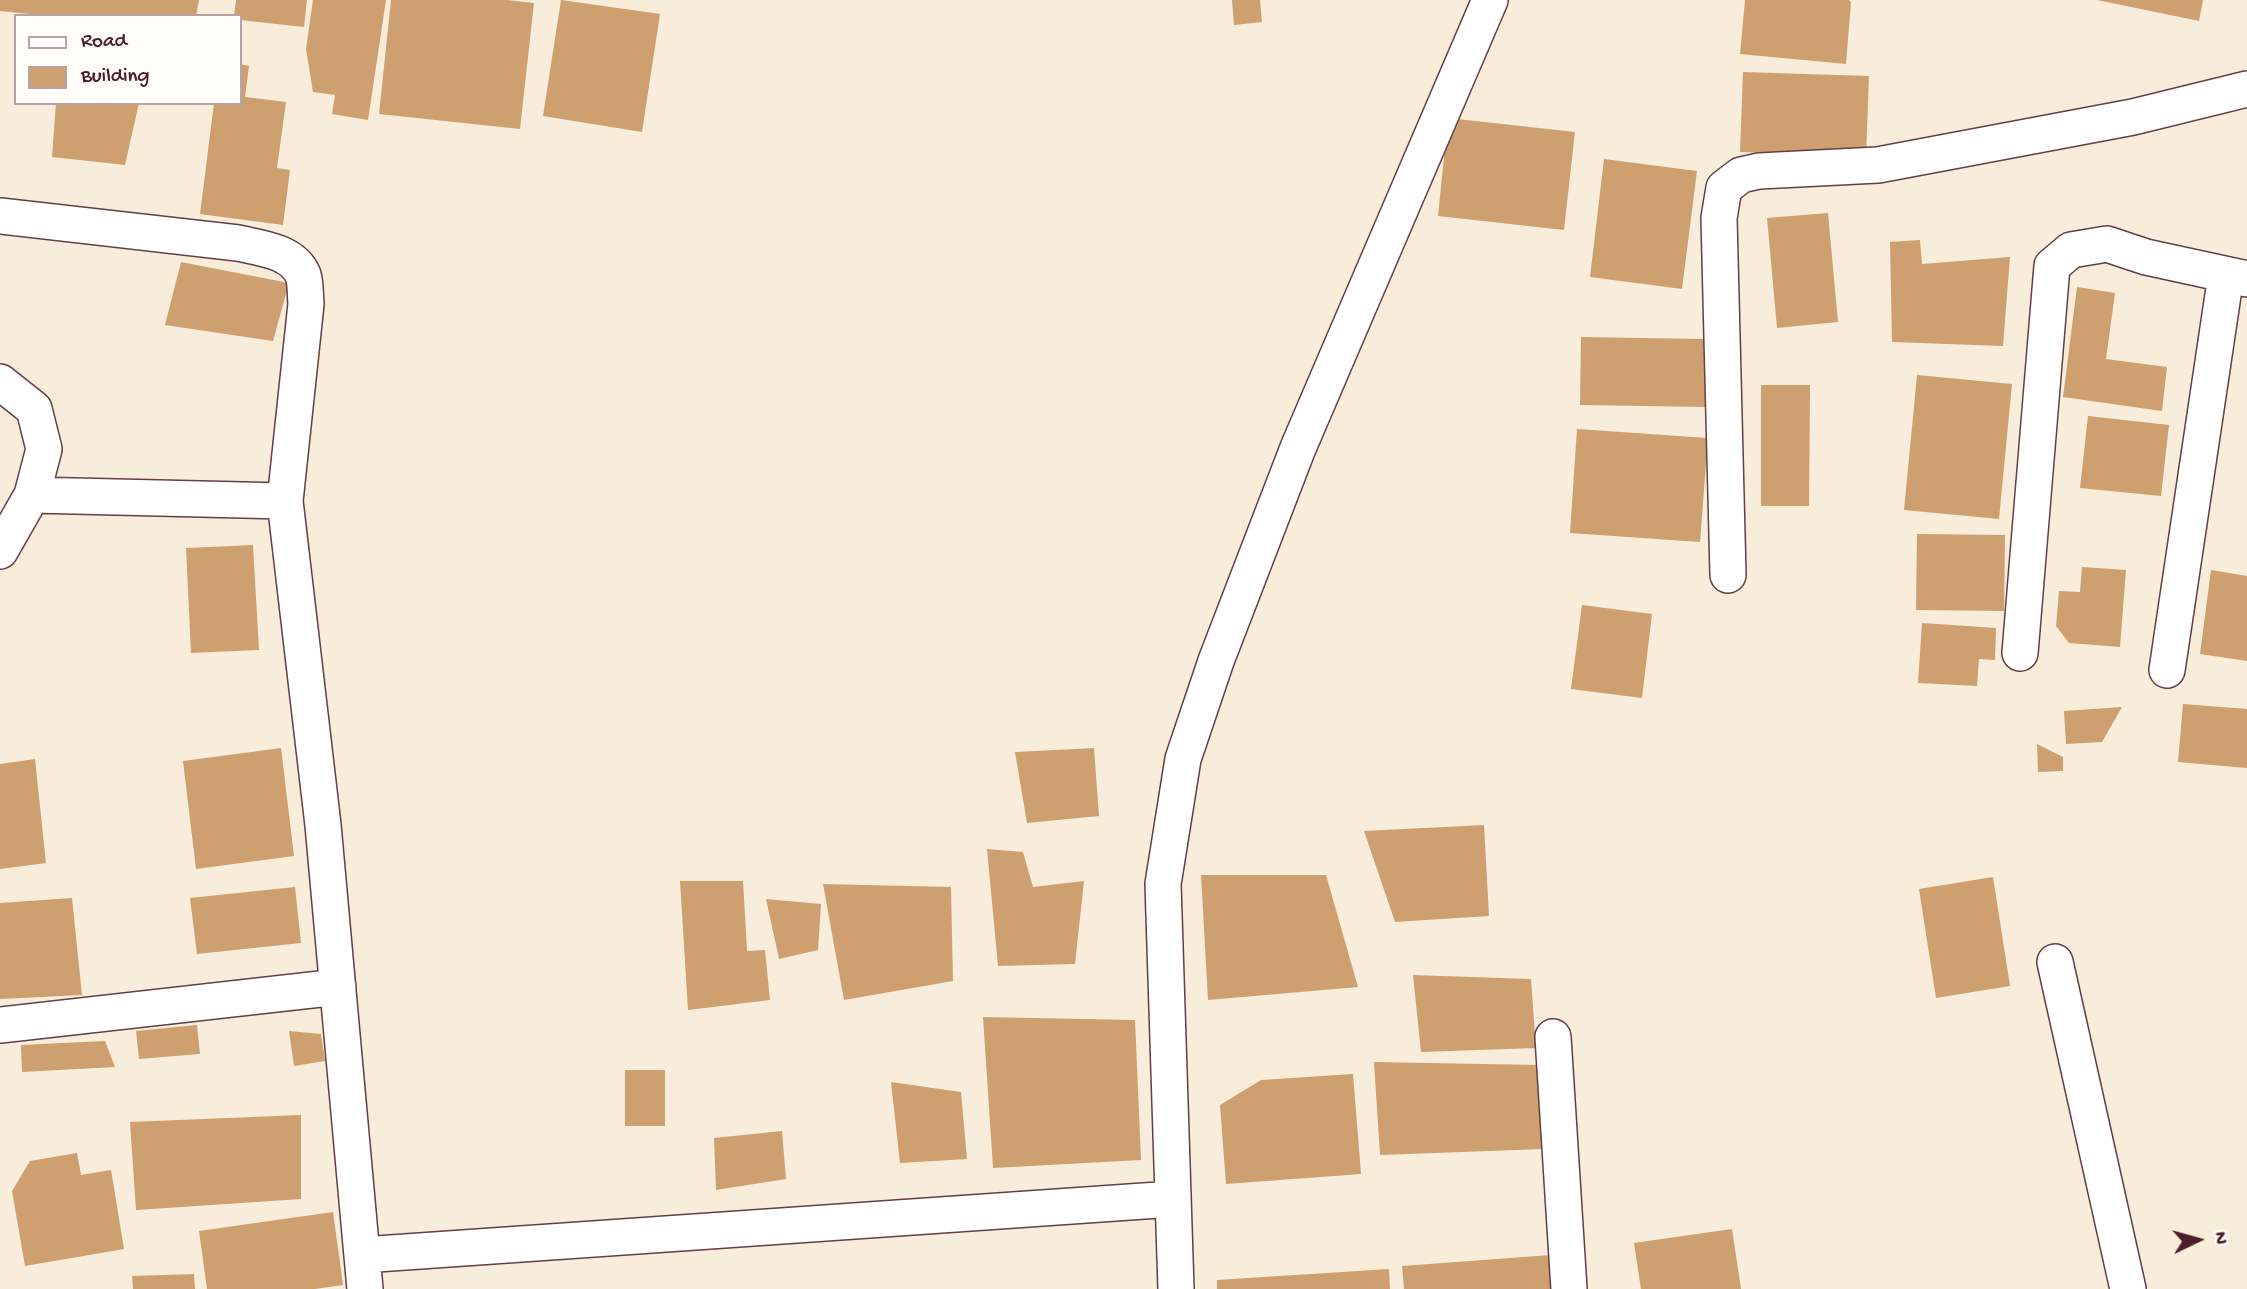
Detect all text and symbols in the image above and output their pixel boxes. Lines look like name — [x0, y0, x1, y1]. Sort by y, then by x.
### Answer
legend — [14, 14, 242, 105]
text: Road — [81, 30, 127, 55]
text: Building — [81, 65, 150, 90]
north arrow — [2163, 1205, 2233, 1275]
text: N — [2207, 1231, 2231, 1245]

